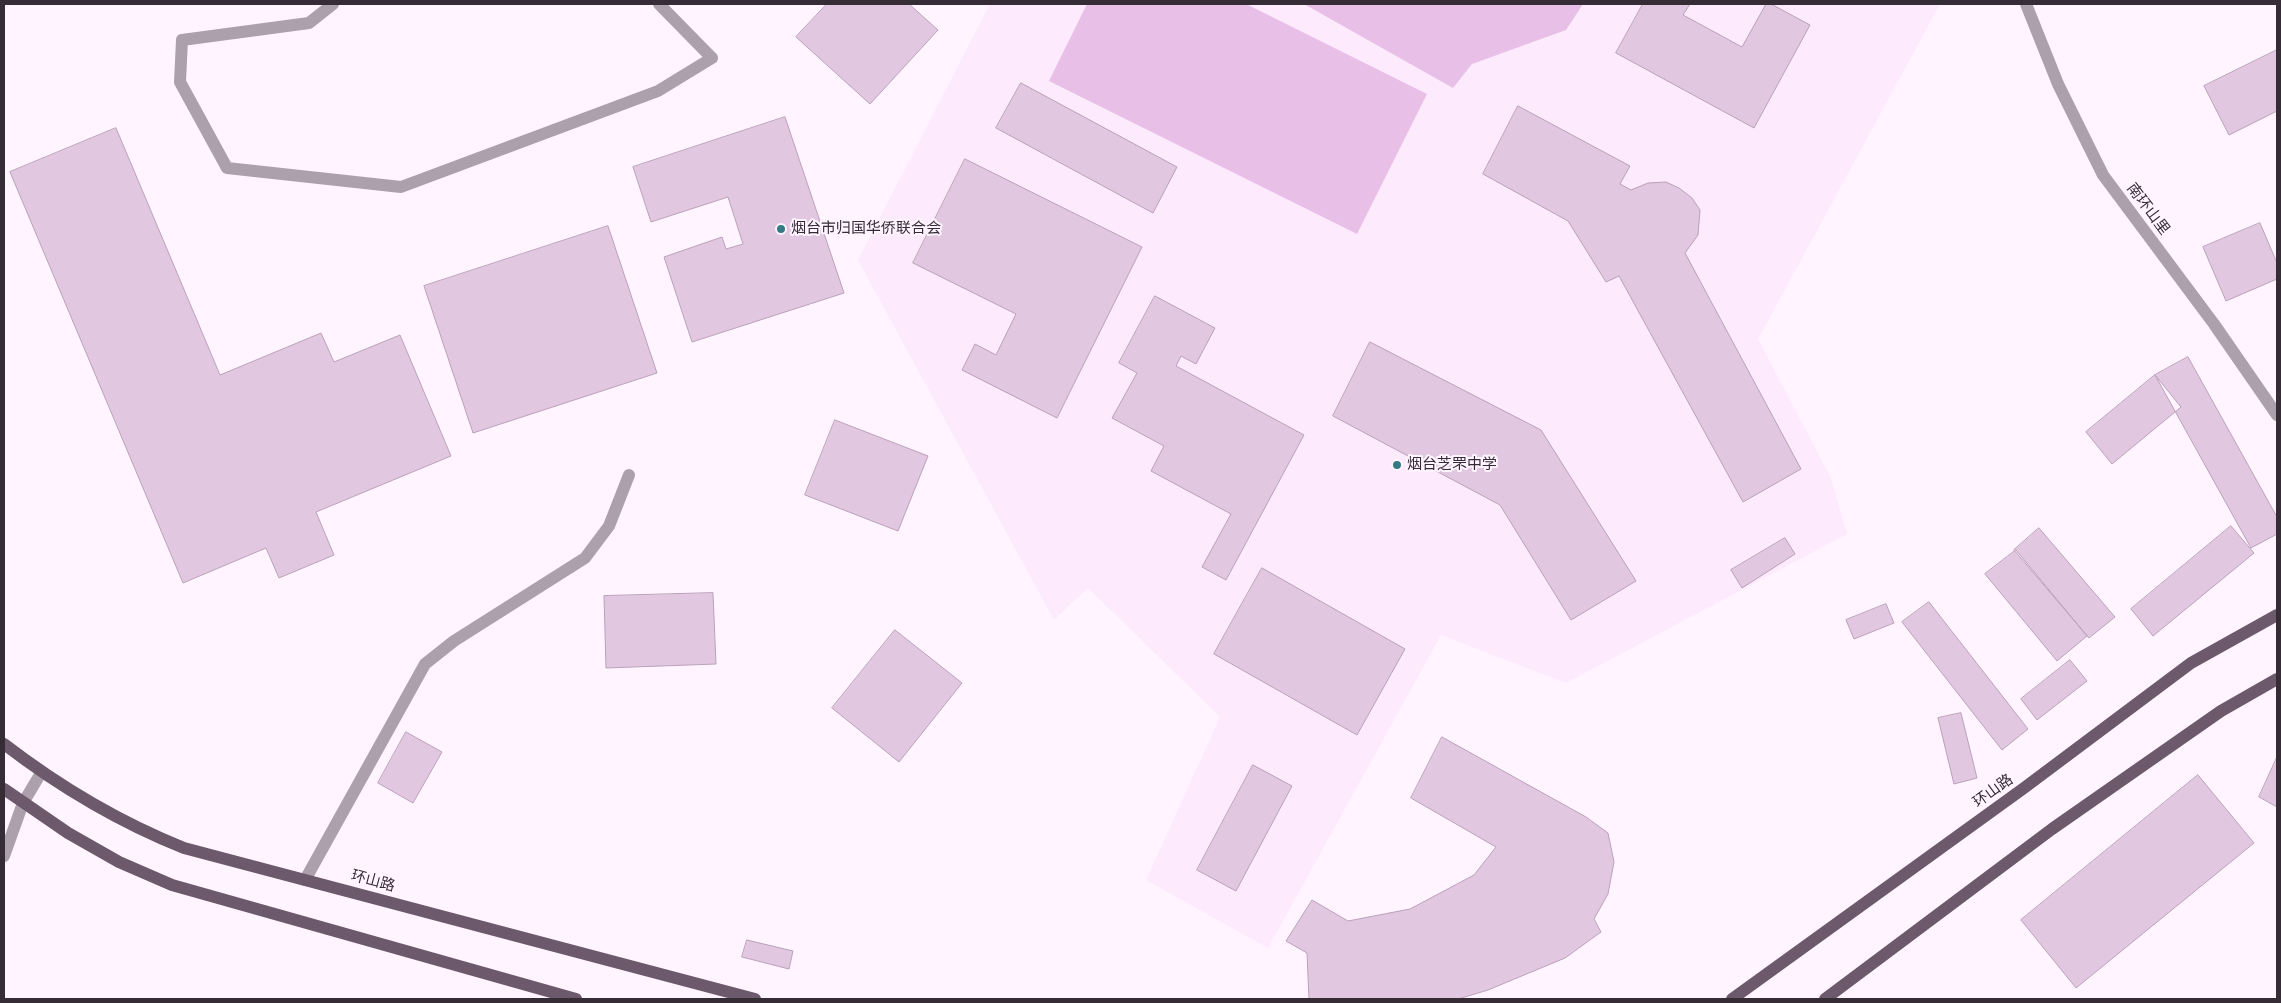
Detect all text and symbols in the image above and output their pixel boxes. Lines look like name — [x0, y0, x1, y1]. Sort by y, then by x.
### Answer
street label: 南环山里 — [2123, 180, 2173, 238]
place label: 烟台市归国华侨联合会 — [791, 220, 941, 238]
marker: 烟台市归国华侨联合会 — [775, 223, 787, 235]
place label: 烟台芝罘中学 — [1407, 456, 1497, 474]
marker: 烟台芝罘中学 — [1391, 459, 1403, 471]
street label: 环山路 — [1970, 770, 2016, 812]
street label: 环山路 — [349, 866, 397, 896]

